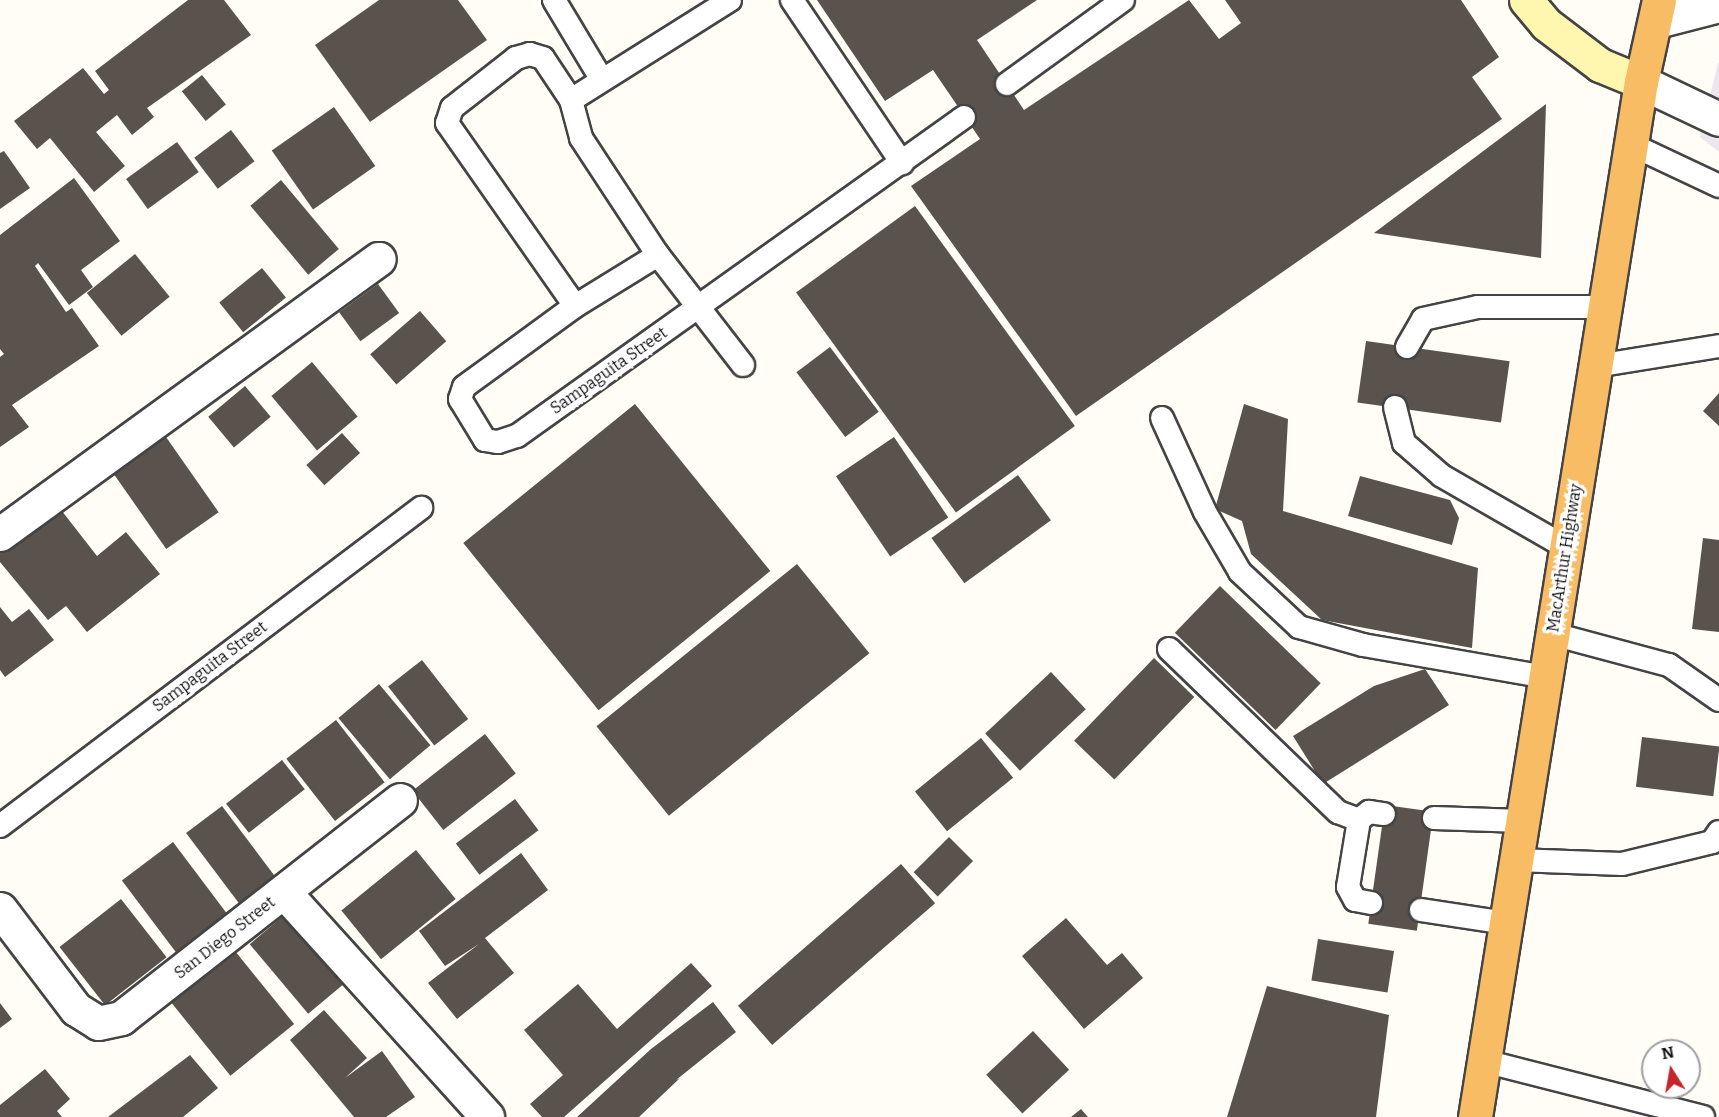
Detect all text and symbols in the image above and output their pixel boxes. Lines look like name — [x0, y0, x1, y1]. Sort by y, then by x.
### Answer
street label: Sampaguita Street — [547, 324, 671, 418]
street label: MacArthur Highway — [1544, 483, 1586, 633]
street label: Sampaguita Street — [149, 618, 271, 716]
street label: San Diego Street — [171, 893, 279, 983]
north arrow — [1641, 1039, 1701, 1099]
text: N — [1660, 1042, 1676, 1063]

